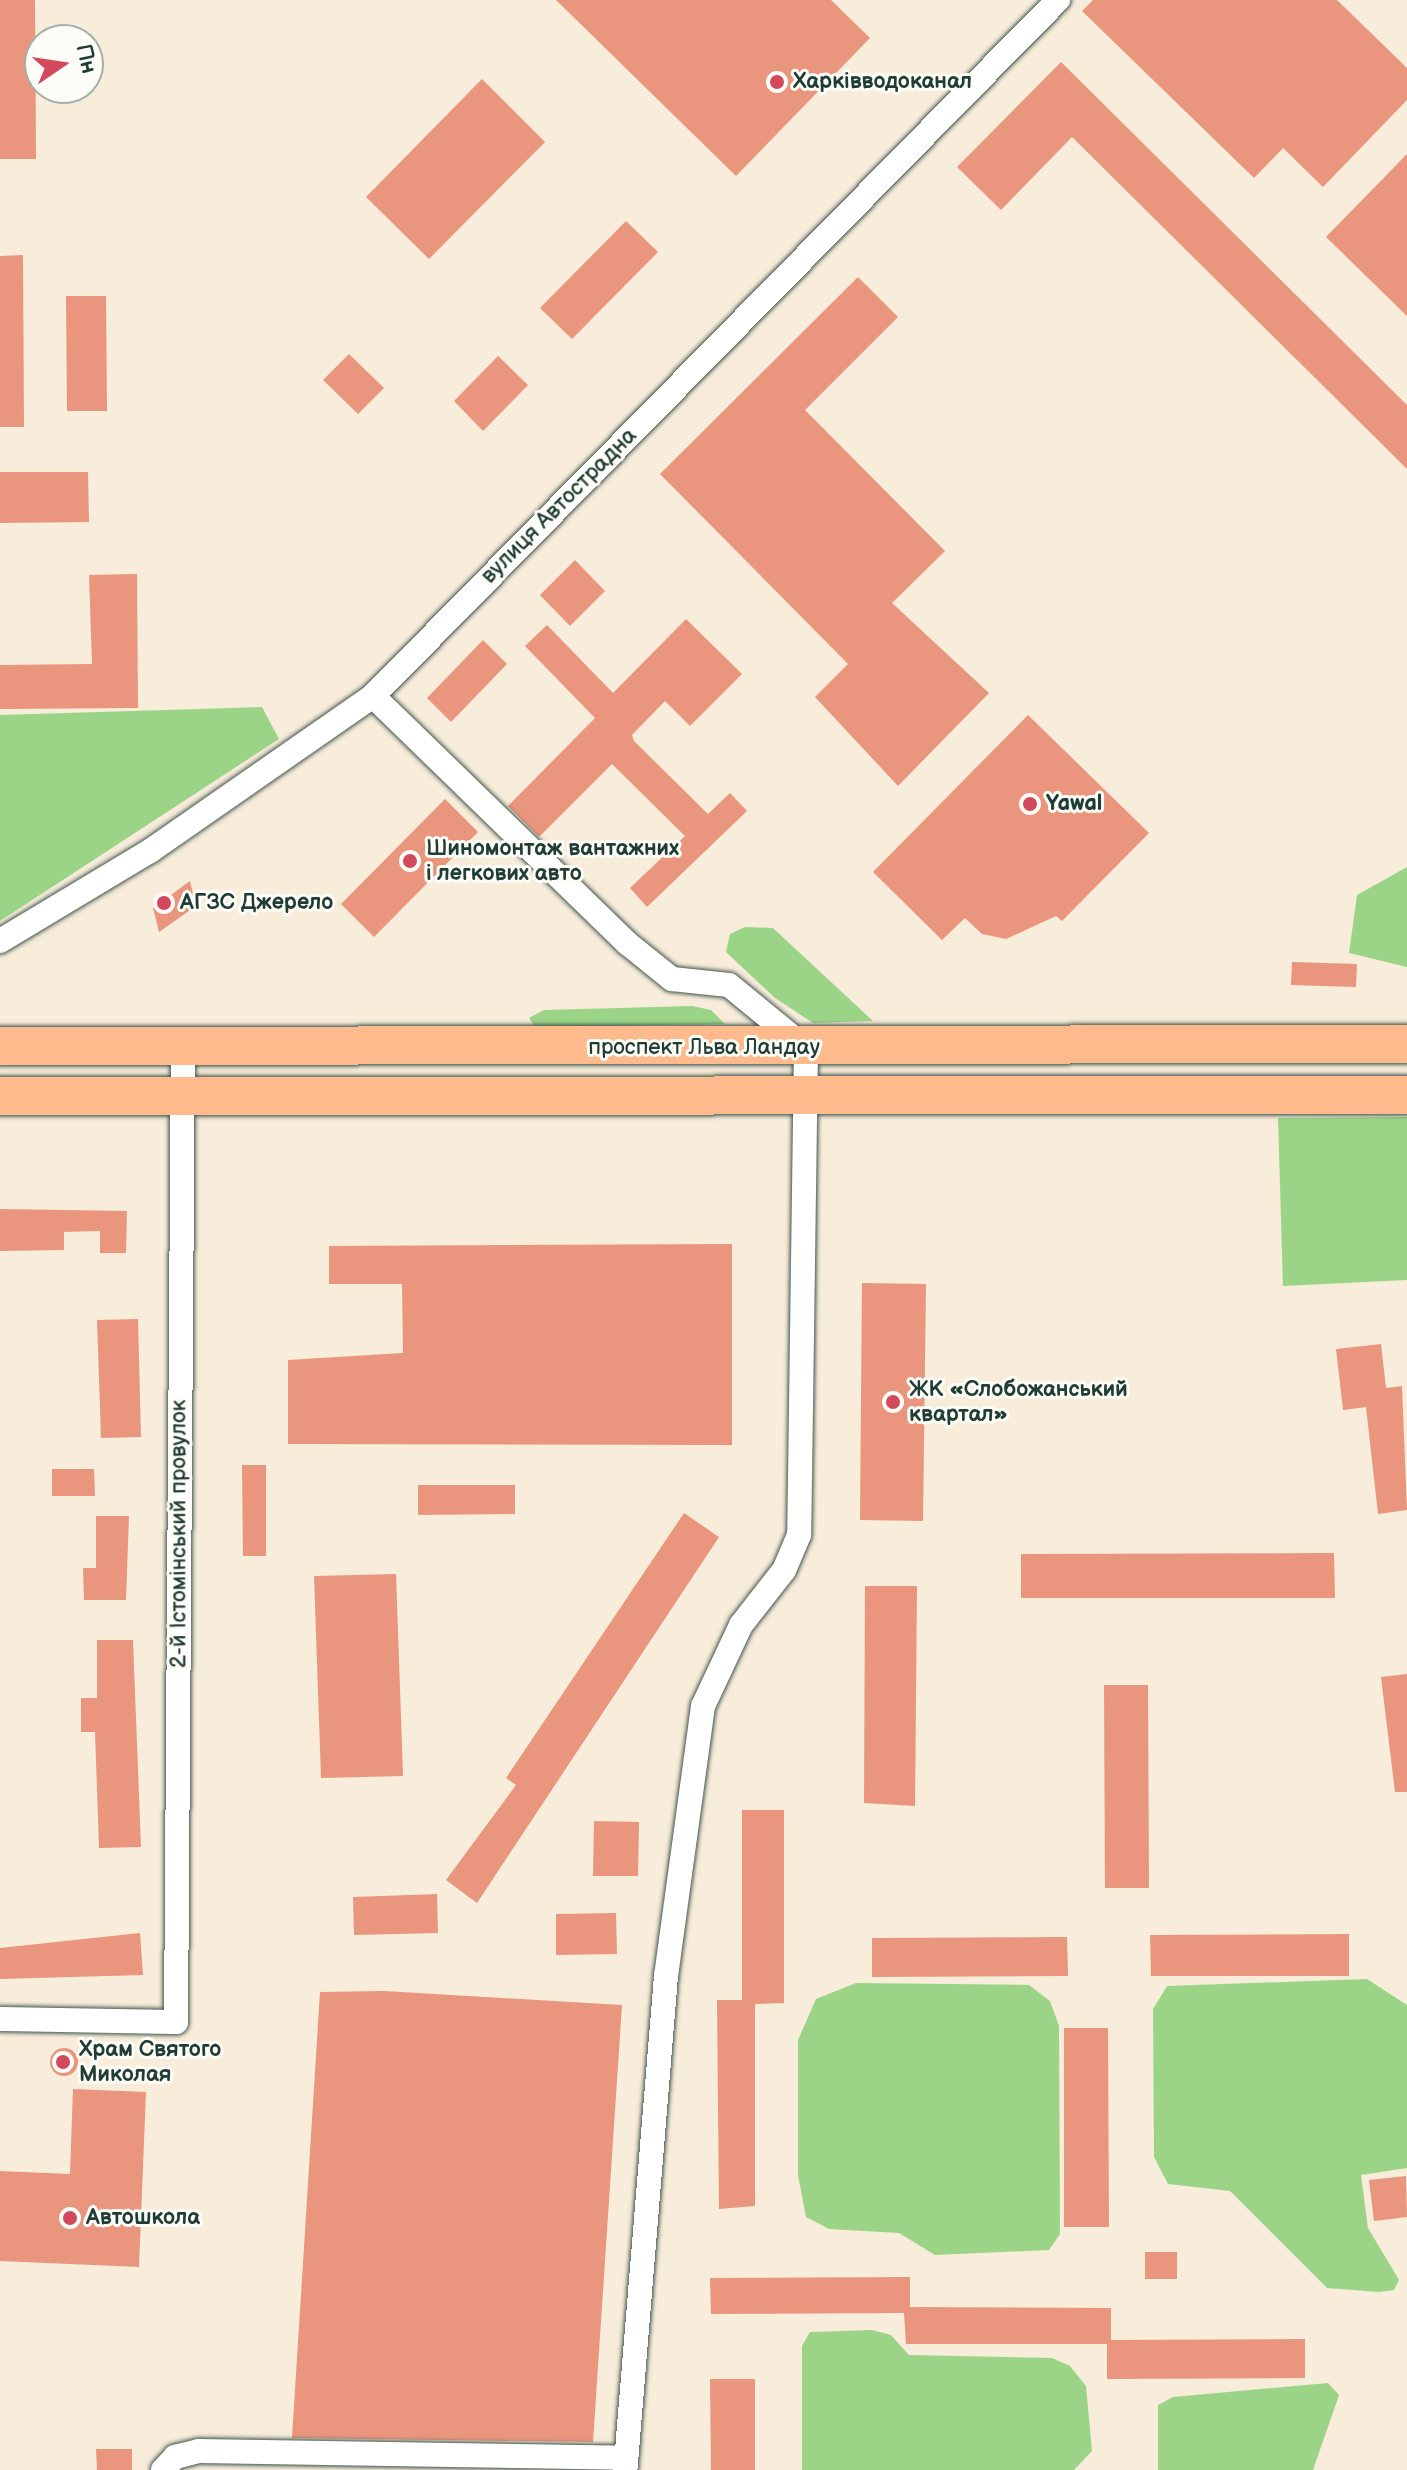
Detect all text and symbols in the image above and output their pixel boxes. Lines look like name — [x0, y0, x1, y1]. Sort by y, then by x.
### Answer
north arrow — [24, 24, 104, 104]
text: Пн — [69, 42, 102, 76]
place label: Харківводоканал — [793, 69, 972, 95]
marker: Харківводоканал — [768, 73, 786, 91]
street label: вулиця Автострадна — [476, 423, 642, 589]
place label: Yawal — [1046, 791, 1102, 817]
marker: Yawal — [1021, 795, 1039, 813]
place label: Шиномонтаж вантажних і легкових авто — [426, 835, 679, 886]
marker: Шиномонтаж вантажних і легкових авто — [401, 852, 419, 870]
place label: АГЗС Джерело — [180, 890, 333, 916]
marker: АГЗС Джерело — [155, 894, 173, 912]
street label: проспект Льва Ландау — [588, 1035, 820, 1061]
place label: ЖК «Слобожанський квартал» — [909, 1376, 1128, 1428]
marker: ЖК «Слобожанський квартал» — [884, 1393, 902, 1411]
street label: 2-й Істомінський провулок — [166, 1400, 192, 1668]
place label: Храм Святого Миколая — [79, 2036, 221, 2088]
marker: Храм Святого Миколая — [54, 2053, 72, 2071]
place label: Автошкола — [86, 2205, 200, 2231]
marker: Автошкола — [61, 2209, 79, 2227]

